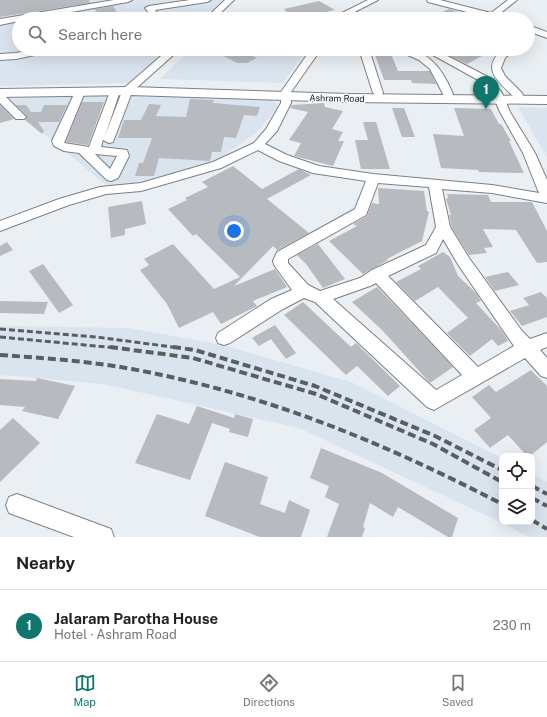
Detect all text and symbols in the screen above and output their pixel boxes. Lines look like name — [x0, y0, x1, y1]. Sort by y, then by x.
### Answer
search box — [12, 12, 535, 56]
icon: search — [26, 23, 48, 45]
text: Search here — [58, 26, 142, 43]
pin: 1 — [473, 76, 499, 109]
street label: Ashram Road — [309, 92, 365, 104]
your location — [224, 221, 244, 241]
map controls — [499, 453, 535, 525]
button: locate — [499, 453, 535, 489]
button: layers — [499, 489, 535, 525]
text: Nearby — [16, 553, 75, 573]
text: Jalaram Parotha House — [54, 610, 218, 627]
text: 1 — [26, 618, 32, 633]
text: 230 m — [493, 618, 531, 633]
text: Hotel · Ashram Road — [54, 627, 177, 642]
tab: Map — [74, 672, 96, 708]
tab: Directions — [243, 672, 295, 708]
tab: Saved — [442, 672, 473, 708]

